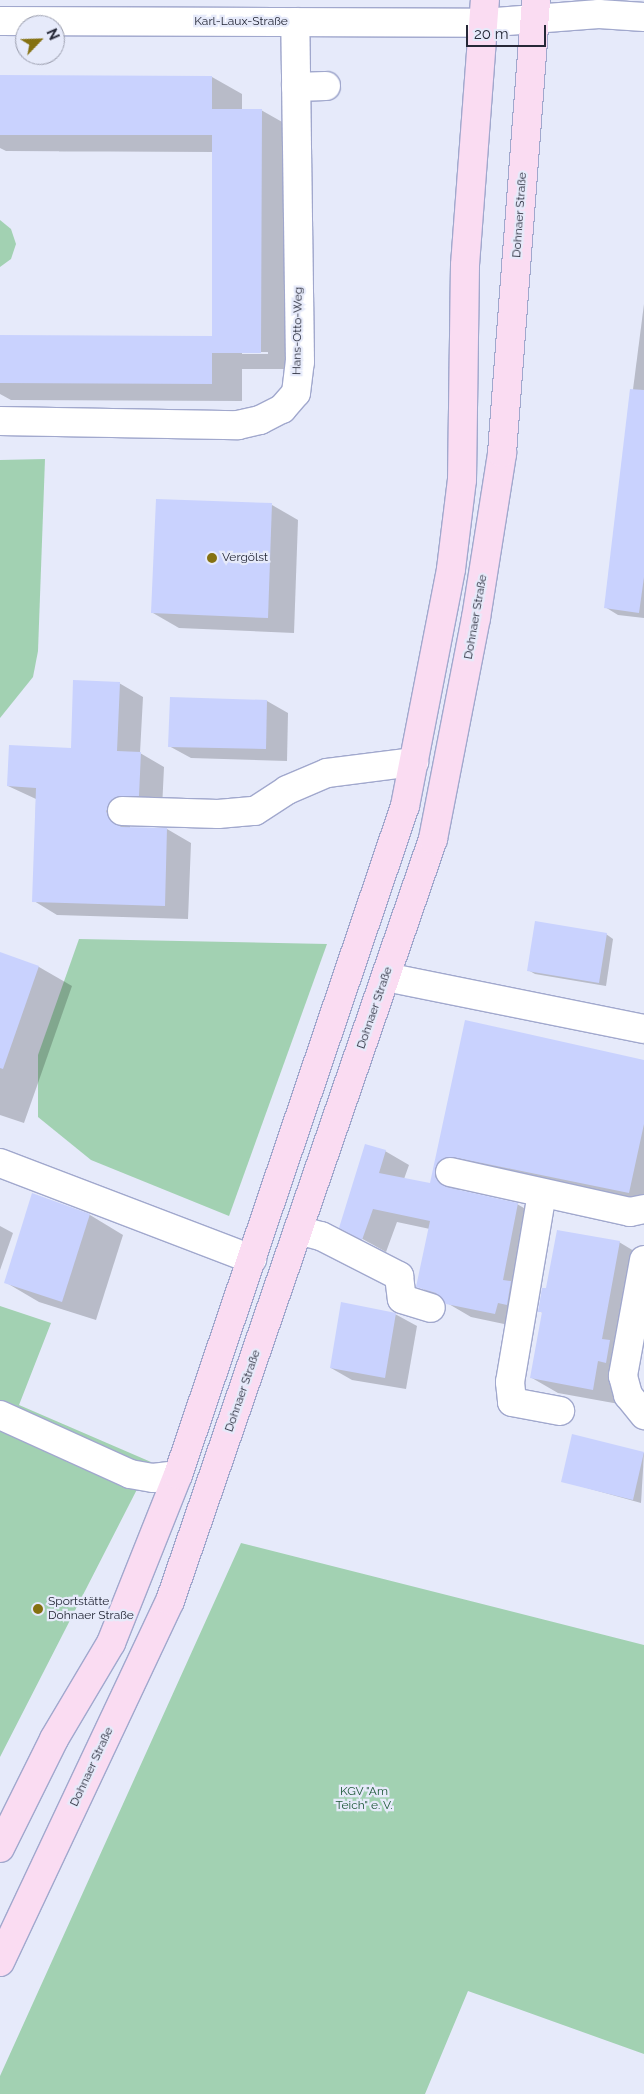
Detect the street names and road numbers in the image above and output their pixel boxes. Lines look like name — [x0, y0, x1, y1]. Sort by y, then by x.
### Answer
street label: Karl-Laux-Straße — [194, 15, 288, 29]
street label: Dohnaer Straße — [510, 172, 530, 258]
street label: Hans-Otto-Weg — [290, 287, 306, 375]
street label: Dohnaer Straße — [461, 573, 491, 661]
street label: Dohnaer Straße — [354, 965, 396, 1051]
street label: Dohnaer Straße — [222, 1348, 264, 1434]
street label: Dohnaer Straße — [67, 1725, 117, 1809]

